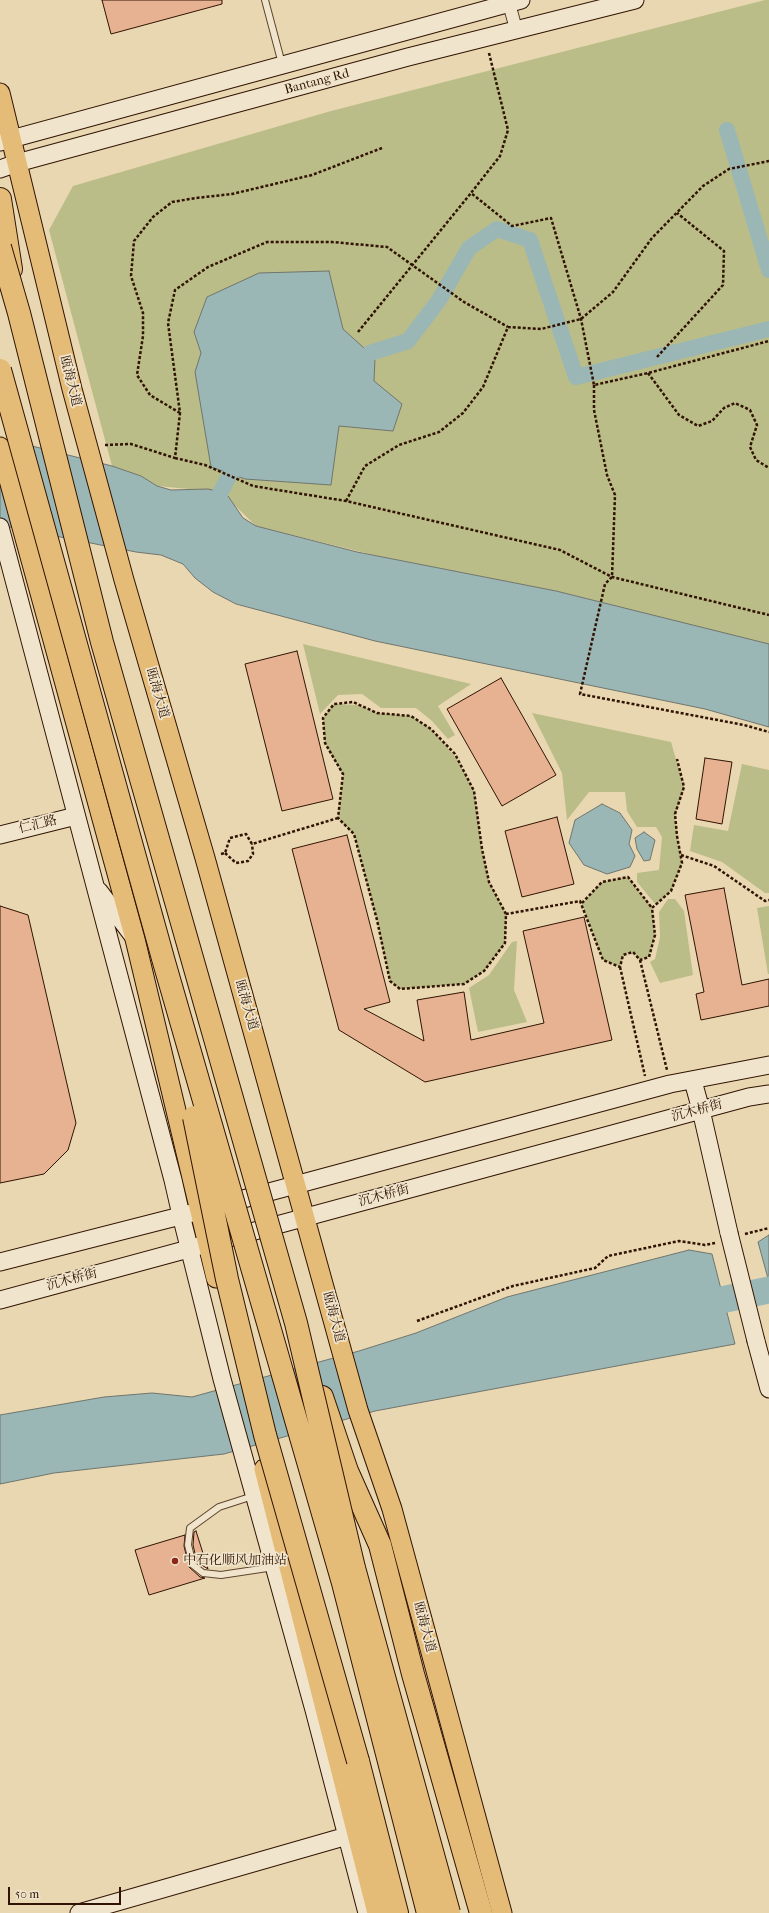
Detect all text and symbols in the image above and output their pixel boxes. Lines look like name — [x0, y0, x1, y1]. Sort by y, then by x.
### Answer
street label: Bantang Rd — [283, 66, 351, 98]
street label: 瓯海大道 — [56, 354, 84, 408]
street label: 瓯海大道 — [142, 666, 172, 720]
street label: 仁汇路 — [17, 813, 59, 837]
street label: 瓯海大道 — [231, 978, 261, 1032]
street label: 沉木桥街 — [670, 1097, 724, 1125]
street label: 沉木桥街 — [357, 1182, 411, 1210]
street label: 沉木桥街 — [45, 1266, 99, 1294]
street label: 瓯海大道 — [319, 1290, 347, 1344]
place label: 中石化顺风加油站 — [183, 1553, 287, 1569]
marker: 中石化顺风加油站 — [170, 1556, 180, 1566]
street label: 瓯海大道 — [410, 1600, 438, 1654]
scale bar — [10, 1879, 123, 1905]
text: 50 m — [15, 1887, 39, 1901]

